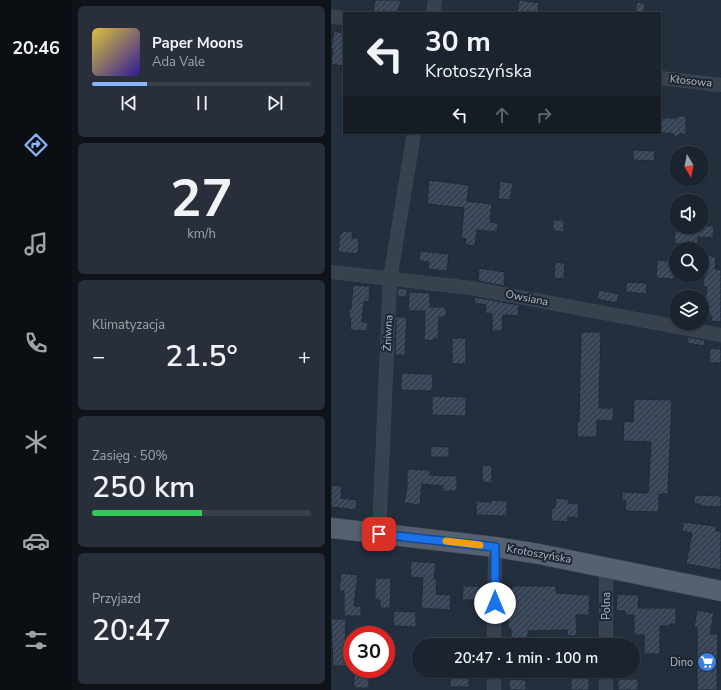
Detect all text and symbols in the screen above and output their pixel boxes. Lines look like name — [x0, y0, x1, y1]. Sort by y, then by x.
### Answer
text: 30 m — [425, 23, 491, 61]
icon: left — [359, 28, 411, 80]
text: Paper Moons — [152, 33, 243, 53]
text: 20:46 — [12, 36, 60, 60]
text: Ada Vale — [152, 53, 205, 71]
text: Krotoszyńska — [425, 59, 532, 83]
street label: Kłosowa — [669, 71, 713, 91]
icon: previous — [118, 92, 140, 114]
icon: pause — [191, 92, 213, 114]
icon: next — [264, 92, 286, 114]
icon: left — [449, 104, 471, 126]
icon: ahead — [491, 104, 513, 126]
icon: right — [533, 104, 555, 126]
icon: directions — [22, 131, 50, 159]
north arrow — [669, 146, 709, 186]
map controls — [669, 146, 709, 330]
text: 27 — [170, 163, 233, 234]
button: sound — [669, 194, 709, 234]
text: km/h — [187, 225, 216, 243]
icon: music — [22, 230, 50, 258]
button: search — [669, 242, 709, 282]
street label: Owsiana — [504, 287, 550, 310]
button: layers — [669, 290, 709, 330]
street label: Żniwna — [380, 314, 396, 352]
text: Klimatyzacja — [92, 316, 165, 334]
icon: phone — [22, 329, 50, 357]
text: 21.5° — [165, 336, 238, 377]
text: − — [92, 342, 105, 372]
text: + — [298, 342, 311, 372]
icon: climate — [22, 428, 50, 456]
text: Zasięg · 50% — [92, 447, 168, 465]
text: 250 km — [92, 467, 195, 508]
pin — [362, 517, 396, 551]
icon: arrive — [368, 523, 390, 545]
icon: car — [22, 527, 50, 555]
street label: Krotoszyńska — [505, 541, 573, 567]
position arrow — [474, 582, 516, 624]
text: Przyjazd — [92, 590, 141, 608]
street label: Polna — [599, 592, 614, 620]
text: 20:47 — [92, 610, 171, 651]
icon: filters — [22, 626, 50, 654]
speed limit sign: 30 — [343, 626, 395, 678]
text: 20:47 · 1 min · 100 m — [454, 648, 598, 668]
supermarket icon: Dino — [696, 651, 718, 673]
place label: Dino — [670, 655, 693, 670]

